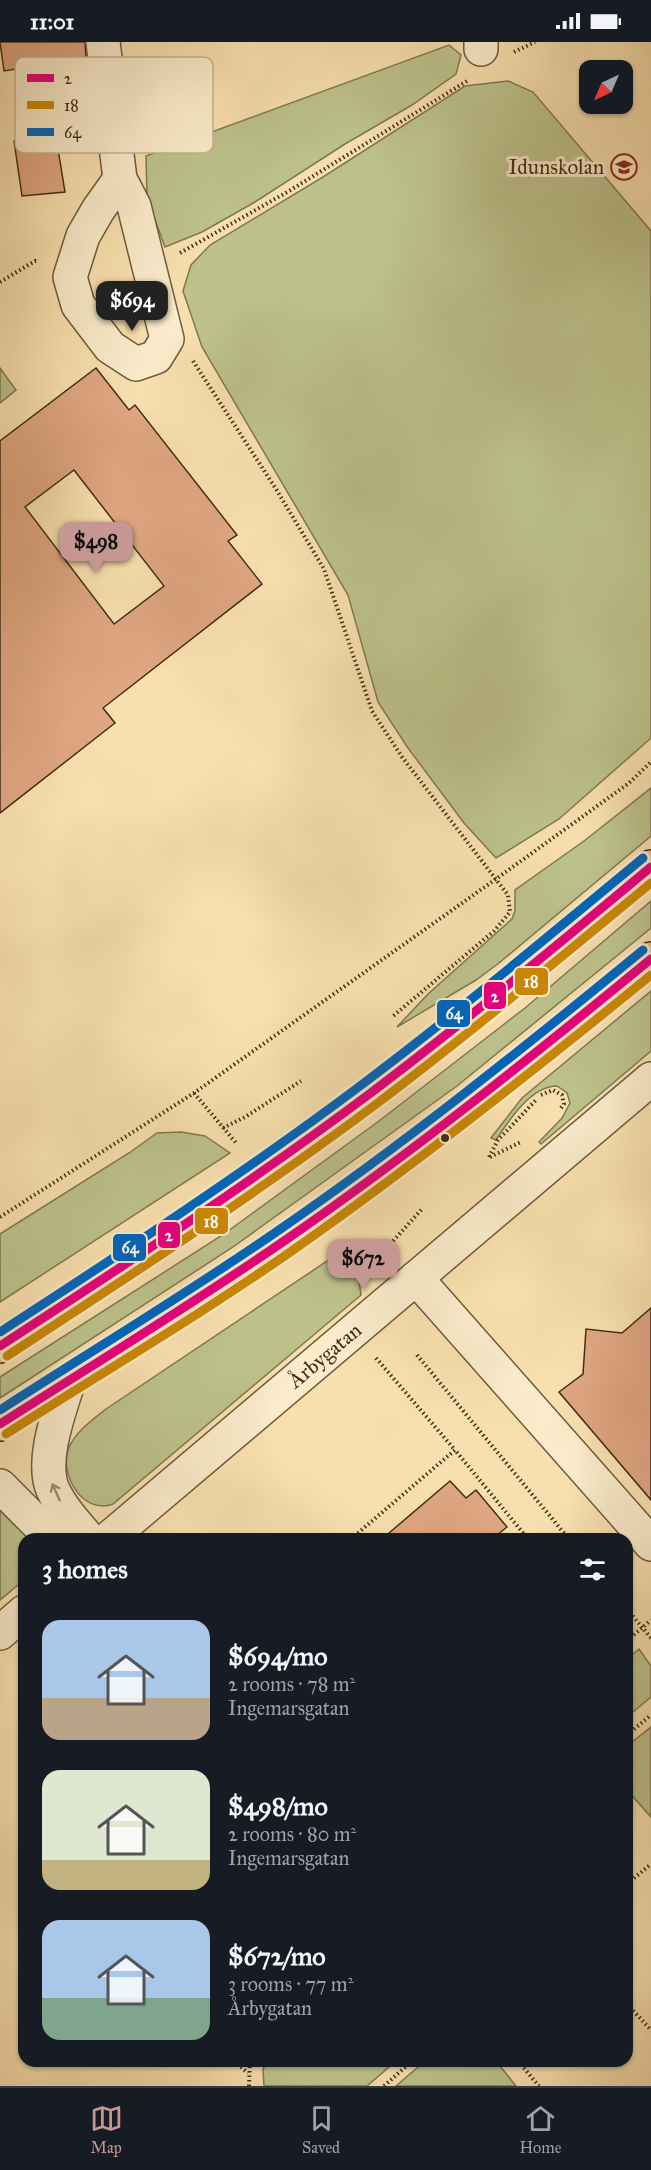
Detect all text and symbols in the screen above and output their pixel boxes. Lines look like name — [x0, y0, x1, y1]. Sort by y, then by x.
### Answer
text: 11:01 — [30, 8, 74, 35]
legend — [15, 57, 213, 153]
north arrow — [579, 60, 633, 114]
map controls — [579, 60, 633, 114]
text: 2 — [64, 69, 72, 88]
text: 18 — [64, 96, 79, 115]
text: 64 — [64, 123, 82, 142]
school or university icon: Idunskolan — [609, 152, 639, 182]
place label: Idunskolan — [509, 154, 604, 180]
pin: $694 — [96, 281, 168, 332]
text: $694 — [110, 288, 154, 312]
pin: $498 — [60, 522, 132, 573]
text: $498 — [74, 529, 118, 553]
line badge: 18 — [514, 967, 549, 996]
text: 18 — [524, 972, 538, 991]
line badge: 2 — [483, 981, 507, 1010]
text: 2 — [491, 987, 500, 1006]
line badge: 64 — [436, 999, 471, 1028]
text: 64 — [445, 1004, 464, 1024]
unlabelled marker — [439, 1132, 451, 1144]
line badge: 18 — [194, 1207, 229, 1235]
text: 18 — [204, 1212, 218, 1231]
line badge: 2 — [157, 1221, 181, 1249]
text: 2 — [165, 1226, 174, 1245]
line badge: 64 — [112, 1233, 147, 1262]
text: 64 — [121, 1238, 140, 1258]
pin: $672 — [327, 1239, 399, 1290]
text: $672 — [342, 1246, 384, 1270]
street label: Årbygatan — [282, 1317, 367, 1394]
one-way arrow — [50, 1483, 61, 1501]
text: 3 homes — [42, 1553, 128, 1585]
icon: filters — [576, 1553, 609, 1586]
text: $694/mo — [228, 1640, 327, 1672]
icon: home — [90, 1644, 162, 1716]
text: 2 rooms · 78 m² — [228, 1672, 355, 1696]
text: Ingemarsgatan — [228, 1696, 349, 1720]
text: $498/mo — [228, 1790, 328, 1822]
icon: home — [90, 1794, 162, 1866]
text: 2 rooms · 80 m² — [228, 1822, 356, 1846]
text: Ingemarsgatan — [228, 1846, 349, 1870]
text: $672/mo — [228, 1940, 326, 1972]
icon: home — [90, 1944, 162, 2016]
text: 3 rooms · 77 m² — [228, 1972, 353, 1996]
text: Årbygatan — [228, 1996, 312, 2020]
tab: Map — [90, 2102, 123, 2157]
tab: Saved — [302, 2102, 340, 2157]
tab: Home — [519, 2102, 561, 2157]

